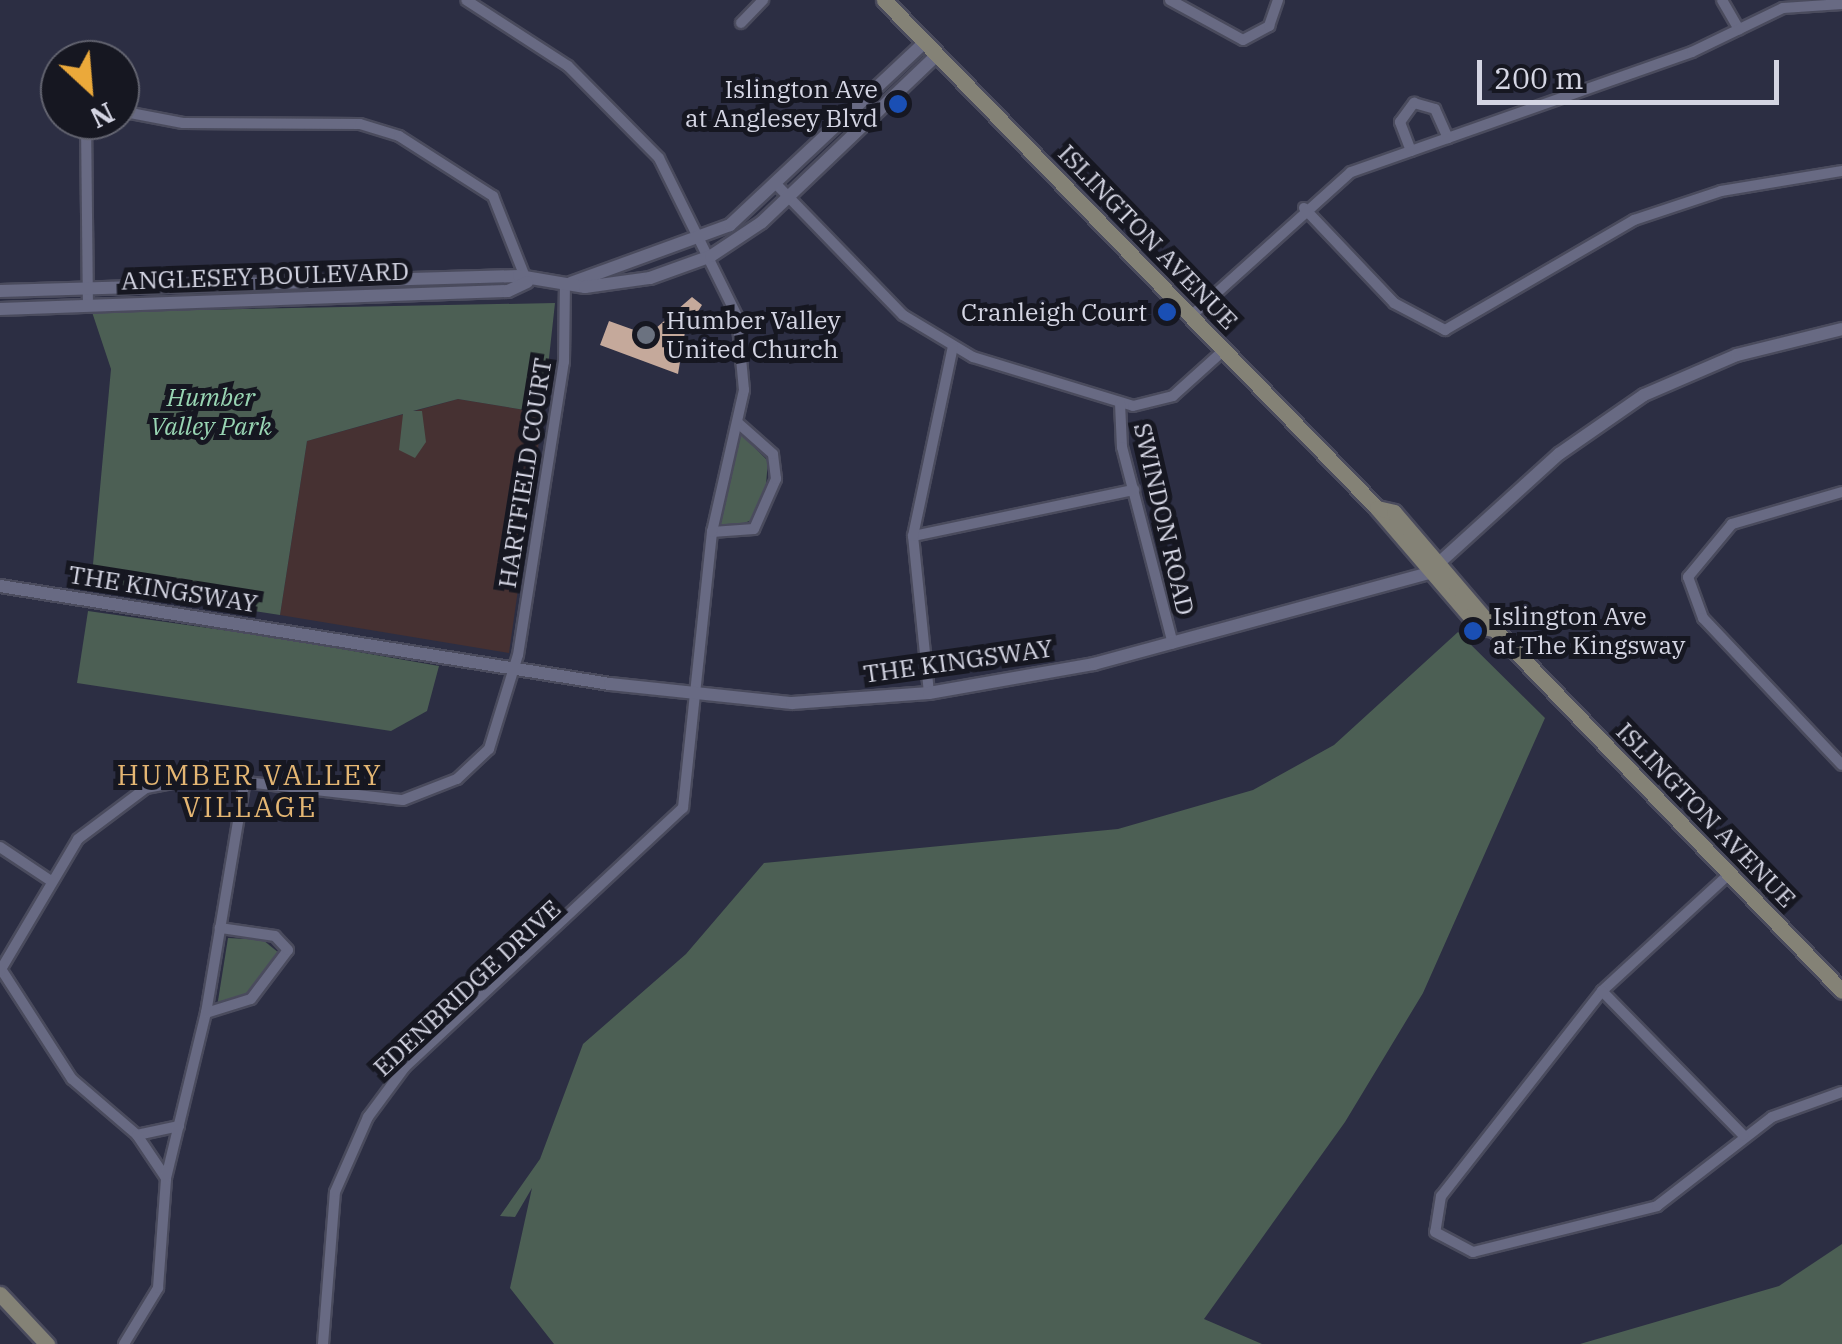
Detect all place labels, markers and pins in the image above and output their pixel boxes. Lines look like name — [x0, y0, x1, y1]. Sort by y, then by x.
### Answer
place label: Islington Ave at Anglesey Blvd — [685, 75, 878, 134]
marker: Islington Ave at Anglesey Blvd — [887, 93, 909, 115]
place label: Cranleigh Court — [961, 297, 1147, 327]
marker: Cranleigh Court — [1156, 301, 1178, 323]
place label: Humber Valley United Church — [666, 306, 841, 365]
marker: Humber Valley United Church — [635, 324, 657, 346]
place label: Islington Ave at The Kingsway — [1493, 602, 1685, 661]
marker: Islington Ave at The Kingsway — [1462, 620, 1484, 642]

